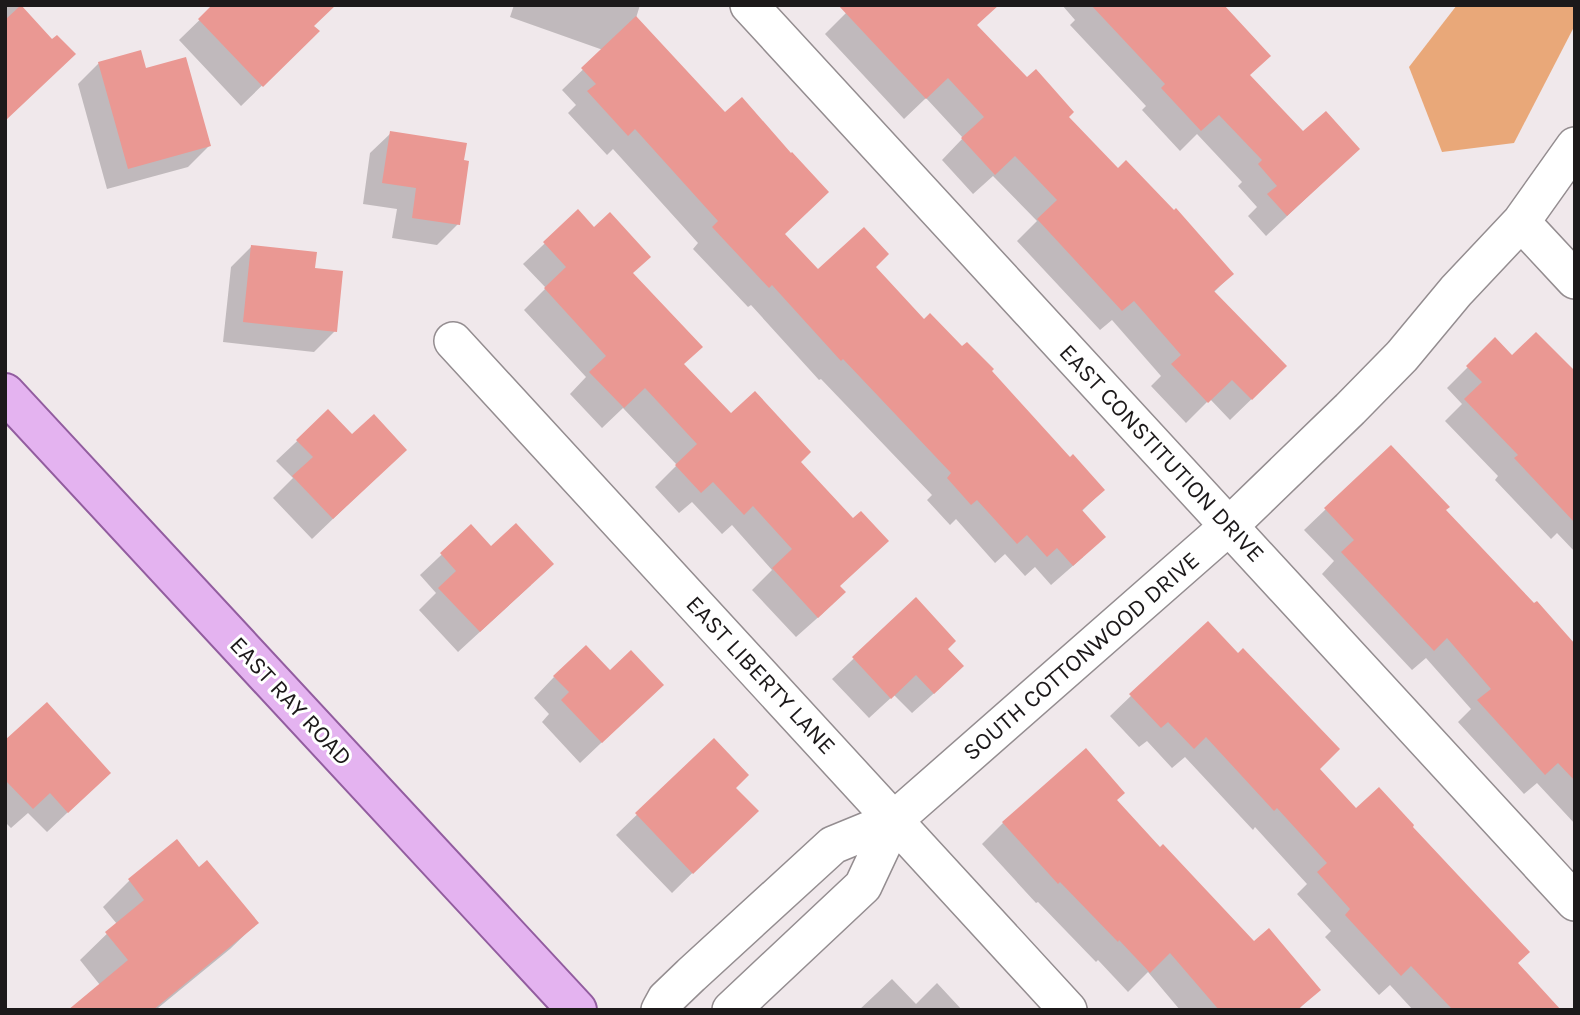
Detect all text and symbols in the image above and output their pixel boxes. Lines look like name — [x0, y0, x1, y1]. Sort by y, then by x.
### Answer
street label: EAST CONSTITUTION DRIVE — [1054, 338, 1270, 568]
street label: SOUTH COTTONWOOD DRIVE — [957, 546, 1205, 766]
street label: EAST LIBERTY LANE — [680, 590, 842, 760]
street label: EAST RAY ROAD — [224, 631, 358, 771]

